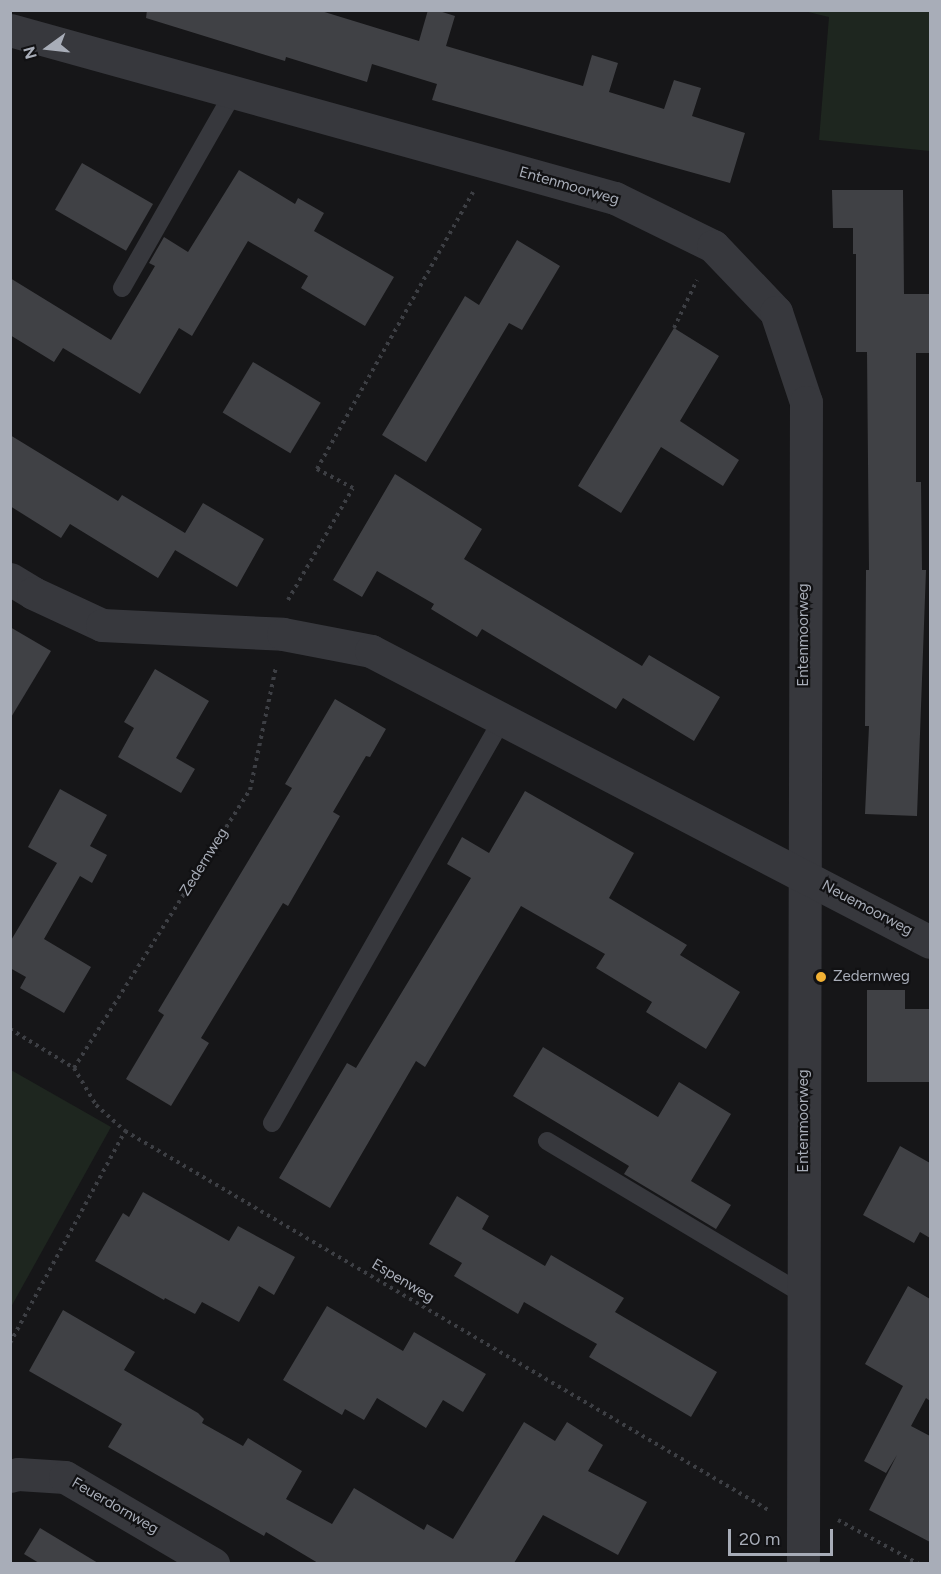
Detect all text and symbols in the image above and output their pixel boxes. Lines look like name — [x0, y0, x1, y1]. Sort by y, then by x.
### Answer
north arrow — [18, 18, 78, 78]
text: N — [19, 44, 41, 61]
street label: Entenmoorweg — [517, 163, 621, 209]
street label: Entenmoorweg — [795, 583, 813, 687]
street label: Zedernweg — [176, 825, 232, 899]
street label: Neuemoorweg — [819, 877, 915, 939]
place label: Zedernweg — [833, 968, 910, 986]
marker: Zedernweg — [814, 970, 828, 984]
street label: Entenmoorweg — [795, 1069, 813, 1173]
street label: Espenweg — [368, 1255, 438, 1307]
street label: Feuerdornweg — [68, 1474, 162, 1538]
scale bar — [731, 1517, 836, 1555]
text: 20 m — [739, 1528, 780, 1550]

